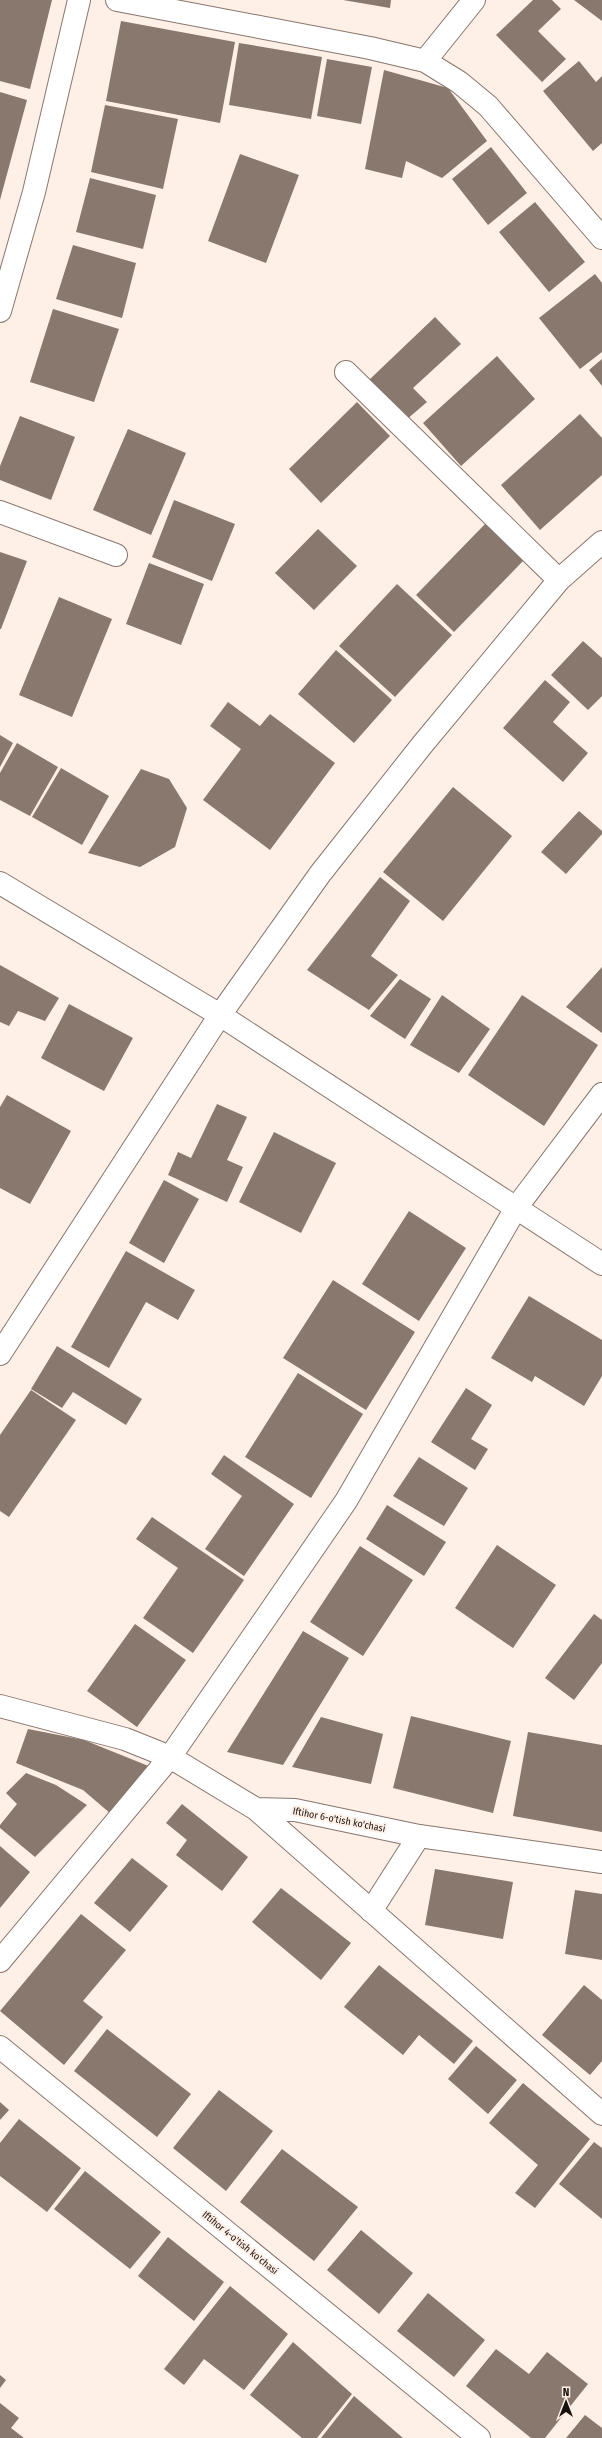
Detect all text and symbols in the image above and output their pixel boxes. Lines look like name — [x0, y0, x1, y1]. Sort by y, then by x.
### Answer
street label: Iftihor 6-o'tish ko'chasi — [292, 1805, 386, 1835]
street label: Iftihor 4-o'tish ko'chasi — [200, 2209, 280, 2277]
north arrow — [546, 2382, 586, 2422]
text: N — [563, 2386, 569, 2399]

